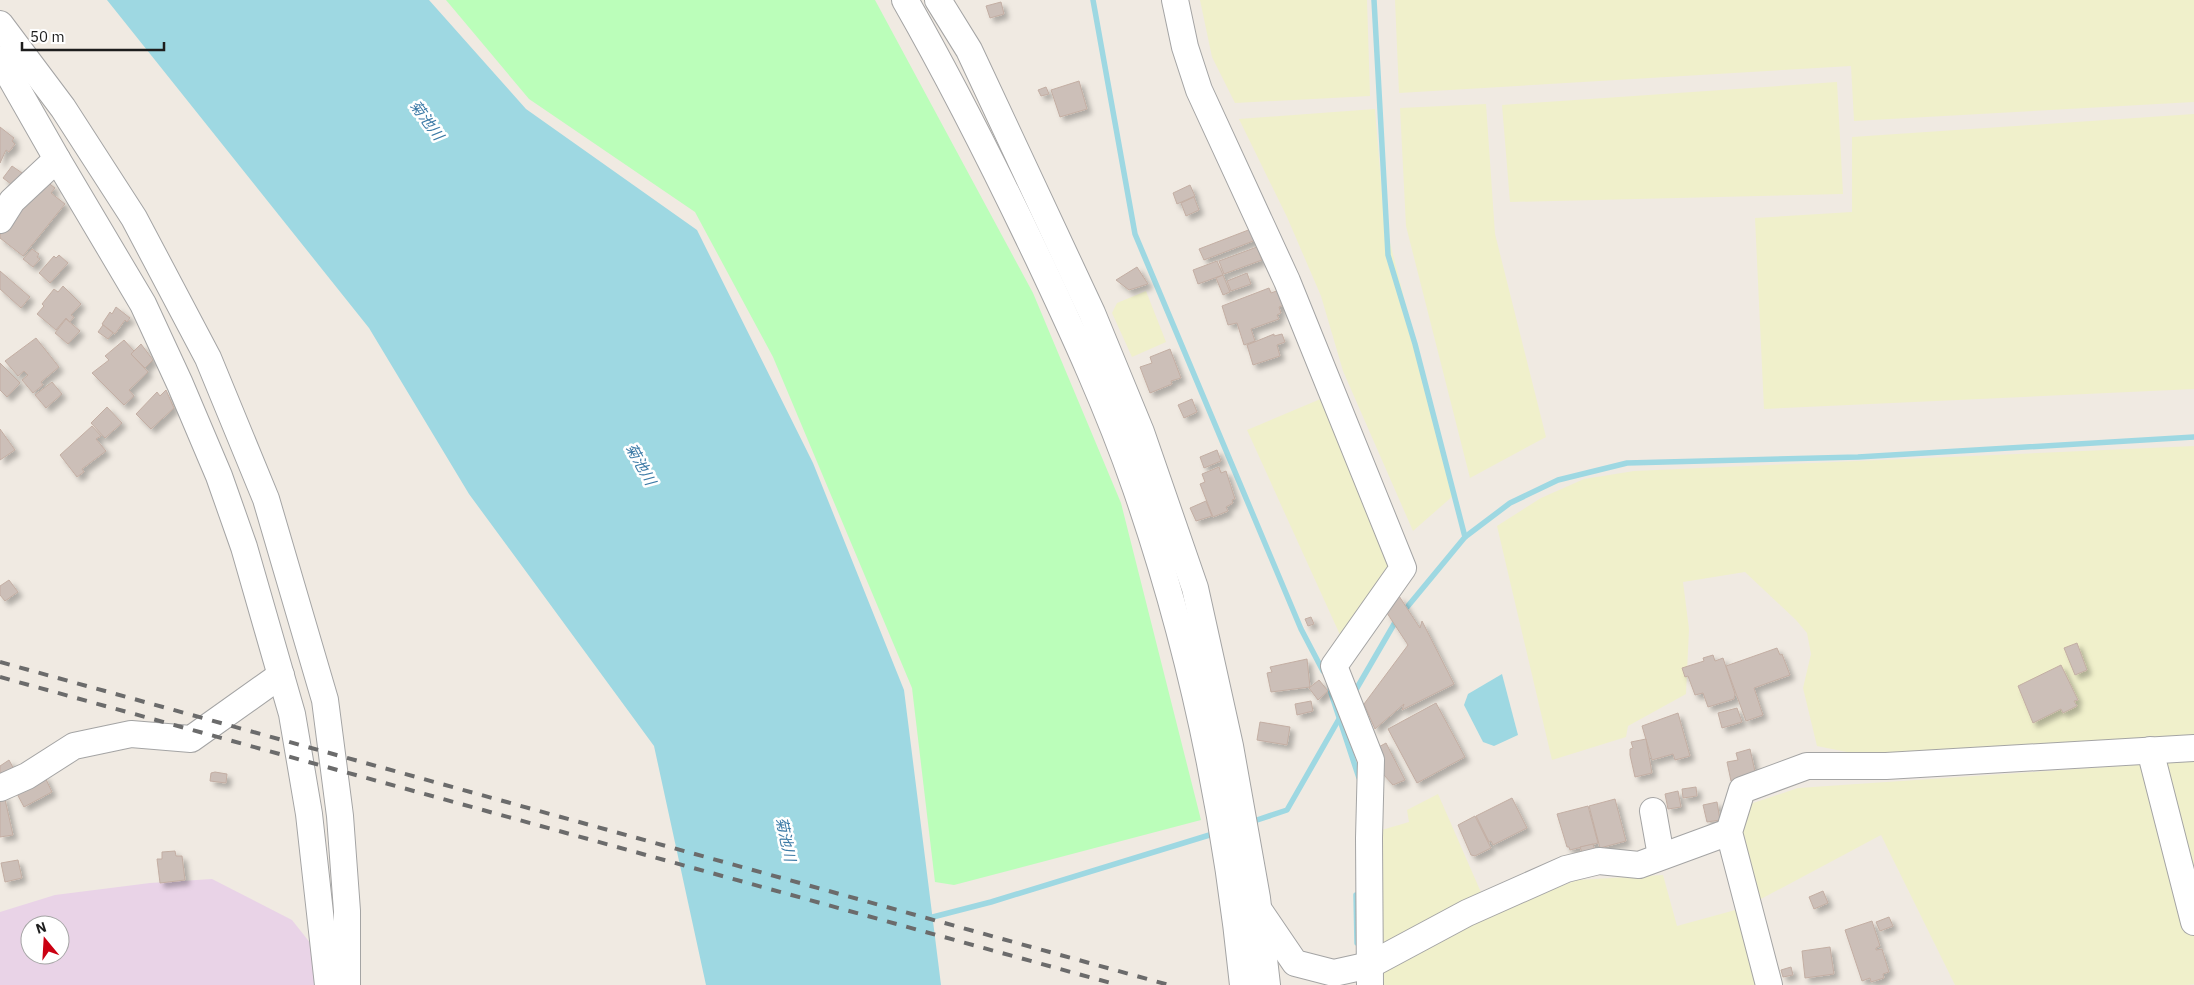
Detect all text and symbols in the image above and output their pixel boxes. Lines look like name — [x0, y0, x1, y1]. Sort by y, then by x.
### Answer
scale bar — [22, 20, 165, 52]
text: 50 m — [30, 27, 65, 46]
water label: 菊池川 — [406, 96, 449, 145]
water label: 菊池川 — [622, 440, 661, 490]
water label: 菊池川 — [772, 815, 800, 865]
north arrow — [20, 915, 70, 965]
text: N — [33, 918, 49, 938]

